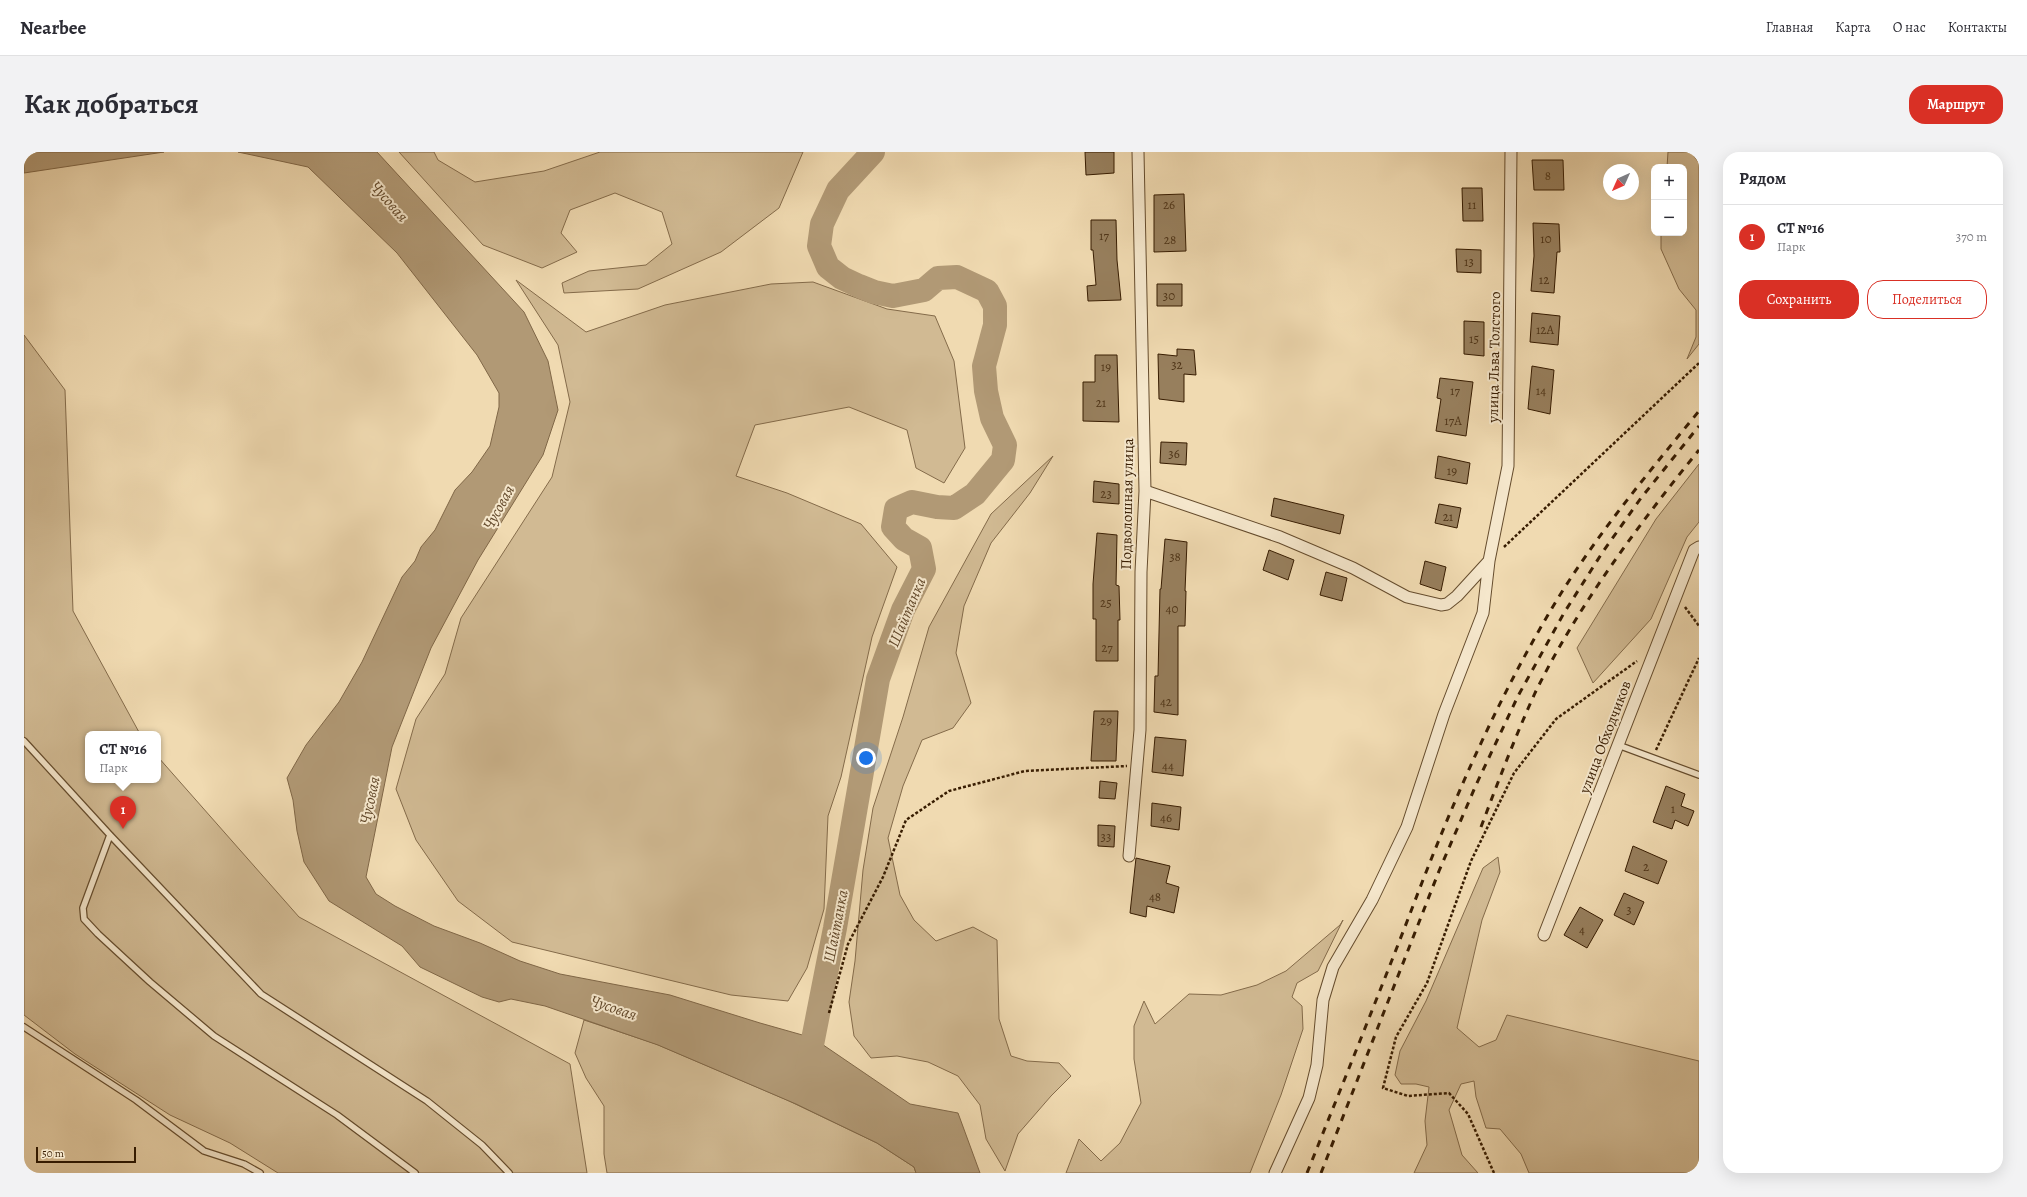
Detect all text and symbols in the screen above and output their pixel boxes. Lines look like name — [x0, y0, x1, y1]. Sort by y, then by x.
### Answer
text: Nearbee — [20, 15, 86, 41]
text: Главная — [1766, 18, 1813, 37]
text: Карта — [1835, 18, 1871, 37]
text: О нас — [1893, 18, 1926, 37]
text: Контакты — [1948, 18, 2007, 37]
text: Как добраться — [24, 85, 199, 123]
button: Маршрут — [1909, 85, 2003, 124]
north arrow — [1603, 164, 1639, 200]
map controls — [1651, 164, 1687, 236]
button: + — [1651, 164, 1687, 200]
house number: 8 — [1545, 167, 1551, 184]
text: Рядом — [1739, 167, 1786, 190]
water label: Чусовая — [365, 176, 413, 227]
house number: 26 — [1163, 196, 1175, 213]
house number: 11 — [1468, 196, 1477, 213]
button: − — [1651, 200, 1687, 236]
text: СТ №16 — [1777, 218, 1824, 238]
house number: 17 — [1099, 227, 1109, 244]
text: 1 — [1750, 228, 1754, 245]
text: 370 m — [1956, 228, 1987, 245]
house number: 10 — [1540, 230, 1552, 247]
house number: 28 — [1164, 231, 1176, 248]
text: Парк — [1777, 238, 1806, 255]
house number: 13 — [1464, 253, 1474, 270]
house number: 12 — [1539, 271, 1549, 288]
button: Сохранить — [1739, 280, 1859, 319]
button: Поделиться — [1867, 280, 1987, 319]
house number: 30 — [1163, 287, 1175, 304]
street label: улица Льва Толстого — [1483, 291, 1505, 424]
house number: 12А — [1536, 321, 1555, 338]
house number: 15 — [1469, 330, 1479, 347]
house number: 32 — [1171, 356, 1183, 373]
house number: 19 — [1101, 358, 1111, 375]
house number: 17 — [1450, 382, 1460, 399]
house number: 14 — [1536, 382, 1546, 399]
house number: 21 — [1096, 394, 1107, 411]
house number: 17А — [1444, 412, 1462, 429]
street label: Подволошная улица — [1116, 438, 1138, 570]
house number: 36 — [1168, 445, 1180, 462]
house number: 19 — [1447, 462, 1457, 479]
water label: Чусовая — [478, 481, 520, 534]
house number: 23 — [1100, 485, 1112, 502]
house number: 21 — [1443, 508, 1454, 525]
house number: 38 — [1169, 548, 1181, 565]
water label: Шайтанка — [882, 574, 931, 651]
house number: 25 — [1100, 594, 1112, 611]
house number: 40 — [1166, 600, 1178, 617]
house number: 27 — [1101, 639, 1113, 656]
street label: улица Обходчиков — [1574, 678, 1636, 797]
house number: 42 — [1160, 693, 1172, 710]
house number: 29 — [1100, 712, 1112, 729]
popup — [85, 731, 161, 783]
text: СТ №16 — [99, 739, 147, 759]
your location — [856, 748, 876, 768]
house number: 44 — [1162, 757, 1174, 774]
text: Парк — [99, 759, 128, 776]
water label: Чусовая — [354, 775, 386, 826]
pin: 1 — [110, 796, 136, 829]
house number: 1 — [1671, 800, 1676, 817]
house number: 46 — [1160, 809, 1172, 826]
house number: 33 — [1101, 828, 1111, 845]
house number: 2 — [1643, 858, 1649, 875]
water label: Шайтанка — [818, 888, 854, 964]
house number: 48 — [1149, 888, 1161, 905]
house number: 3 — [1626, 901, 1632, 918]
house number: 4 — [1579, 921, 1585, 938]
water label: Чусовая — [587, 990, 640, 1026]
scale bar — [36, 1145, 136, 1164]
text: 50 m — [42, 1146, 64, 1161]

